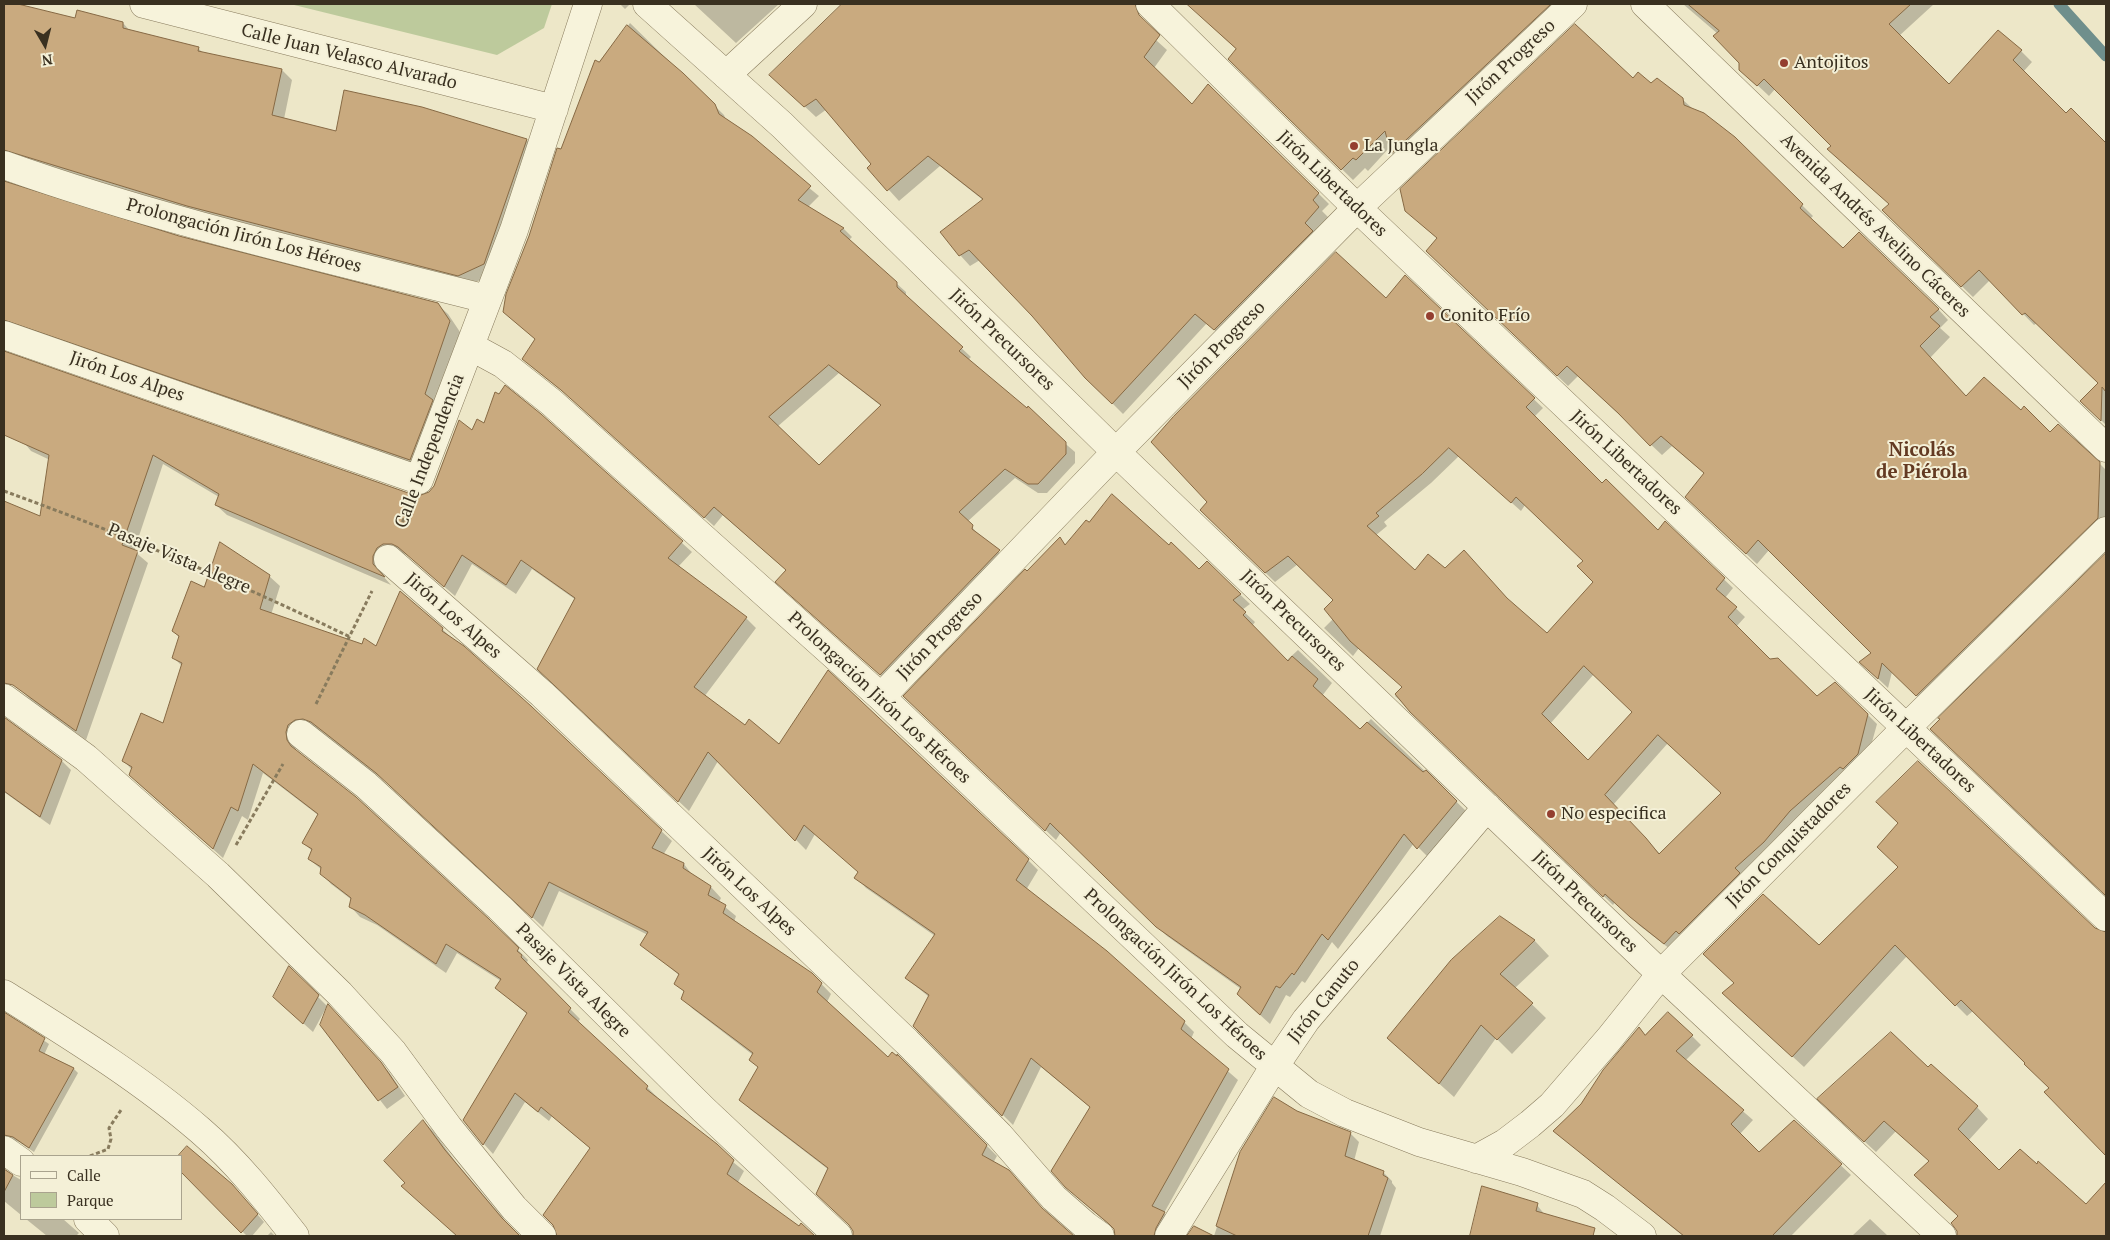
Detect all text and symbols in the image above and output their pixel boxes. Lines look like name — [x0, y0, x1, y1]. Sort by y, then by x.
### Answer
street label: Jirón Progreso — [1462, 15, 1560, 109]
north arrow — [20, 20, 70, 70]
street label: Calle Juan Velasco Alvarado — [239, 20, 459, 94]
text: N — [41, 50, 54, 70]
place label: Antojitos — [1794, 52, 1869, 74]
marker: Antojitos — [1778, 57, 1790, 69]
street label: Jirón Libertadores — [1273, 126, 1391, 242]
street label: Avenida Andrés Avelino Cáceres — [1775, 129, 1975, 323]
place label: La Jungla — [1364, 135, 1438, 157]
marker: La Jungla — [1348, 140, 1360, 152]
street label: Prolongación Jirón Los Héroes — [124, 194, 364, 278]
street label: Jirón Precursores — [945, 285, 1059, 395]
street label: Jirón Progreso — [1174, 297, 1270, 393]
place label: Conito Frío — [1440, 305, 1530, 327]
marker: Conito Frío — [1424, 310, 1436, 322]
street label: Jirón Los Alpes — [67, 347, 187, 407]
street label: Calle Independencia — [391, 371, 469, 531]
street label: Jirón Libertadores — [1566, 406, 1686, 520]
district label: Nicolás de Piérola — [1876, 440, 1968, 484]
street label: Pasaje Vista Alegre — [104, 519, 254, 599]
street label: Jirón Precursores — [1236, 566, 1350, 676]
street label: Jirón Los Alpes — [401, 568, 505, 664]
street label: Jirón Progreso — [893, 587, 987, 685]
street label: Prolongación Jirón Los Héroes — [783, 607, 975, 789]
street label: Jirón Libertadores — [1860, 684, 1980, 798]
street label: Jirón Conquistadores — [1722, 778, 1856, 912]
place label: No especifica — [1561, 803, 1667, 825]
marker: No especifica — [1545, 808, 1557, 820]
street label: Jirón Los Alpes — [698, 843, 800, 941]
street label: Jirón Precursores — [1528, 847, 1642, 957]
street label: Prolongación Jirón Los Héroes — [1079, 884, 1271, 1066]
street label: Pasaje Vista Alegre — [511, 919, 635, 1043]
street label: Jirón Canuto — [1284, 955, 1364, 1047]
legend — [20, 1155, 182, 1220]
text: Calle — [67, 1165, 101, 1185]
text: Parque — [67, 1190, 114, 1210]

